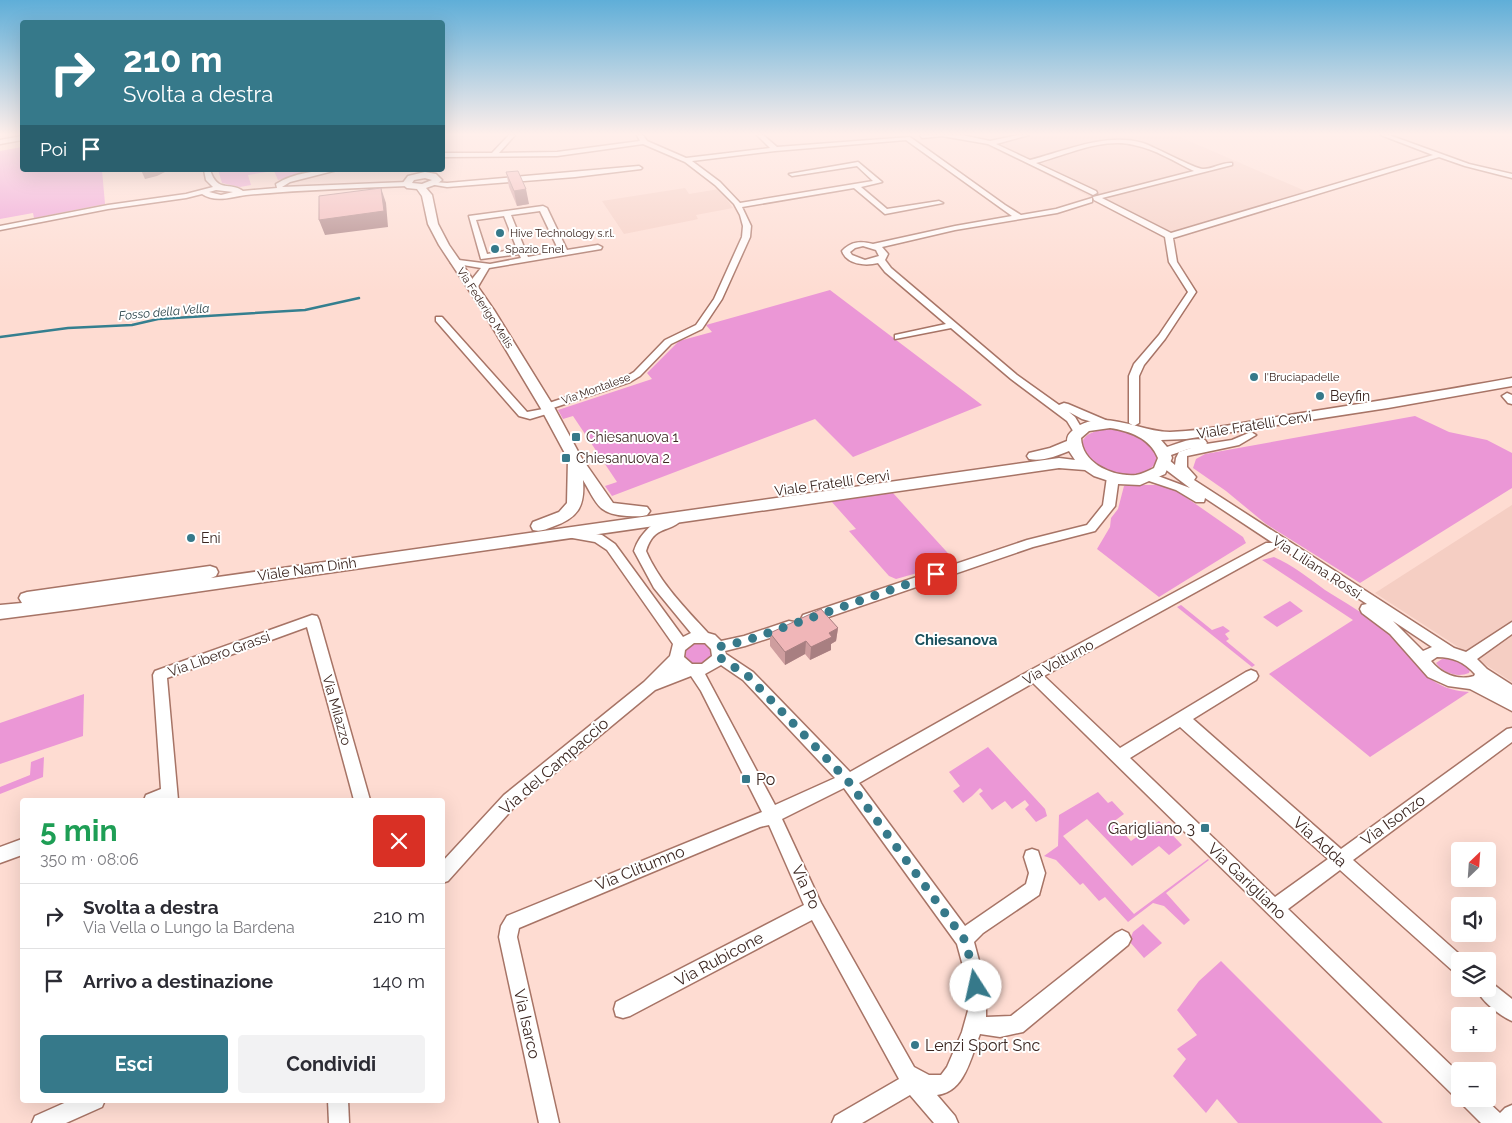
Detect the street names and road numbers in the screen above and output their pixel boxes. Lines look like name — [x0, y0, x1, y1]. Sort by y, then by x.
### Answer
street label: Via Federigo Melis — [454, 265, 516, 351]
street label: Via Montalese — [560, 370, 633, 407]
street label: Viale Fratelli Cervi — [1195, 408, 1313, 442]
street label: Viale Fratelli Cervi — [773, 467, 891, 499]
street label: Via Liliana Rossi — [1270, 532, 1364, 602]
street label: Viale Nam Dinh — [256, 554, 358, 584]
street label: Via Libero Grassi — [166, 628, 272, 680]
street label: Via Volturno — [1020, 636, 1096, 688]
street label: Via Milazzo — [319, 673, 355, 747]
street label: Via del Campaccio — [496, 714, 612, 818]
street label: Via Isonzo — [1357, 790, 1429, 850]
street label: Via Adda — [1289, 813, 1351, 871]
street label: Via Garigliano — [1204, 839, 1290, 923]
street label: Via Clitumno — [593, 842, 687, 894]
street label: Via Po — [788, 862, 824, 912]
street label: Via Rubicone — [672, 928, 766, 990]
street label: Via Isarco — [510, 987, 544, 1061]

